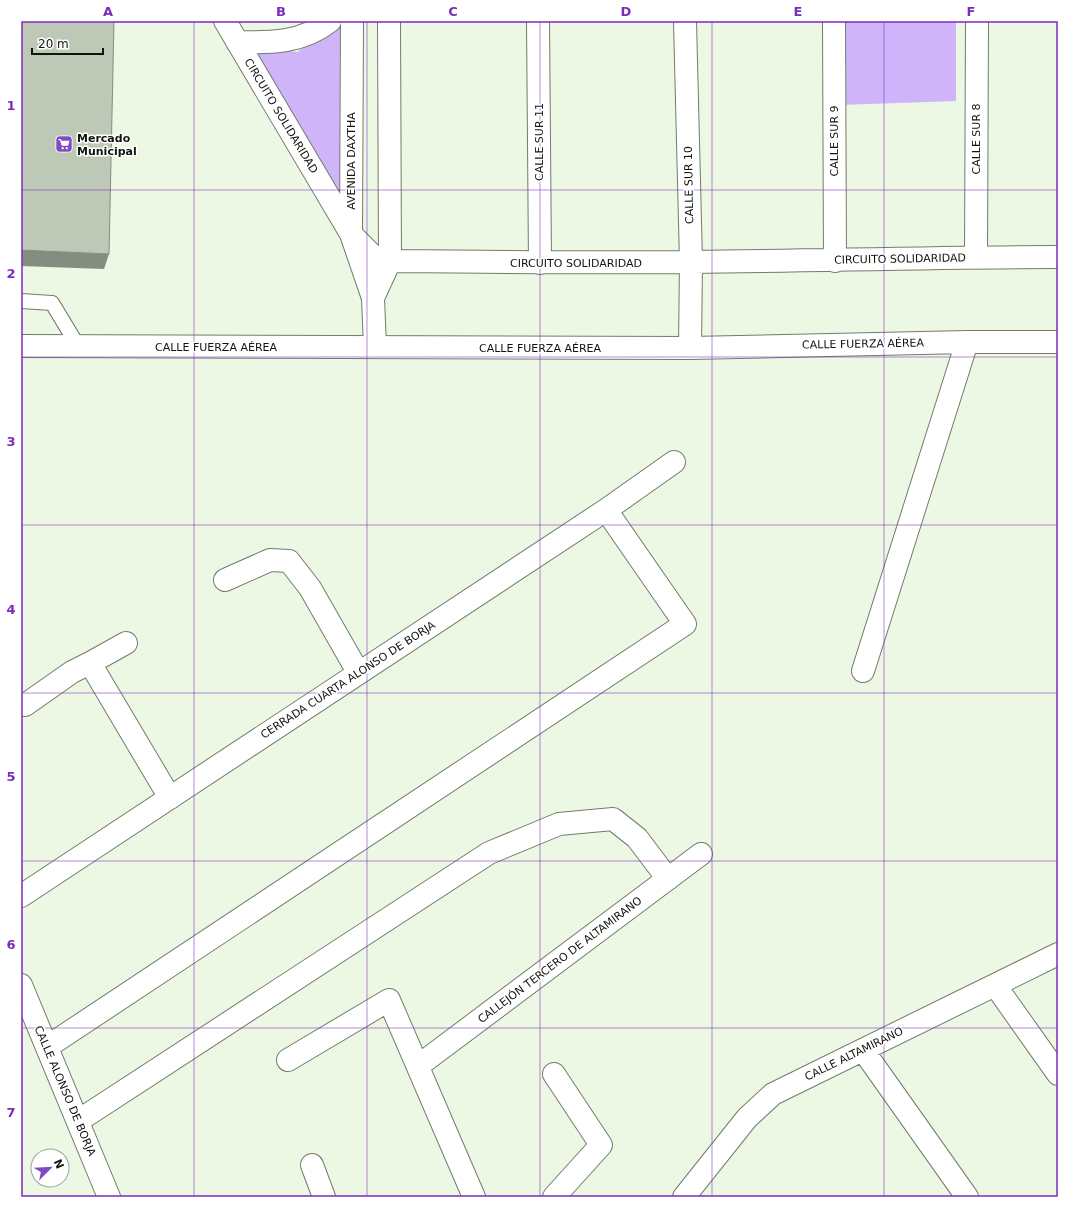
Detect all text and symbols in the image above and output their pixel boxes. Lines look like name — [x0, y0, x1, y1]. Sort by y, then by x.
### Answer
text: A — [103, 4, 113, 19]
text: B — [276, 4, 286, 19]
text: C — [448, 4, 458, 19]
text: D — [621, 4, 632, 19]
text: E — [794, 4, 802, 19]
text: F — [967, 4, 975, 19]
scale bar — [32, 30, 103, 56]
text: 20 m — [38, 37, 69, 51]
street label: CIRCUITO SOLIDARIDAD — [241, 56, 321, 176]
text: 1 — [6, 98, 16, 113]
street label: CALLE SUR 11 — [533, 103, 546, 181]
street label: CALLE SUR 8 — [970, 103, 983, 175]
street label: CALLE SUR 9 — [828, 105, 841, 177]
street label: AVENIDA DAXTHA — [345, 112, 358, 210]
place label: Mercado Municipal — [77, 132, 137, 158]
supermarket icon: Mercado Municipal — [54, 134, 74, 154]
street label: CALLE SUR 10 — [682, 146, 696, 224]
street label: CIRCUITO SOLIDARIDAD — [834, 251, 966, 267]
street label: CIRCUITO SOLIDARIDAD — [510, 257, 642, 270]
text: 2 — [6, 266, 16, 281]
street label: CALLE FUERZA AÉREA — [802, 336, 925, 352]
street label: CALLE FUERZA AÉREA — [155, 341, 277, 354]
street label: CALLE FUERZA AÉREA — [479, 342, 601, 355]
text: 3 — [6, 434, 16, 449]
text: 4 — [6, 602, 16, 617]
street label: CERRADA CUARTA ALONSO DE BORJA — [258, 618, 438, 741]
text: 5 — [6, 769, 16, 784]
street label: CALLEJÓN TERCERO DE ALTAMIRANO — [475, 894, 645, 1026]
text: 6 — [6, 937, 16, 952]
street label: CALLE ALONSO DE BORJA — [32, 1024, 99, 1159]
street label: CALLE ALTAMIRANO — [803, 1024, 906, 1083]
text: 7 — [6, 1105, 16, 1120]
north arrow — [30, 1148, 70, 1188]
text: N — [51, 1157, 66, 1171]

